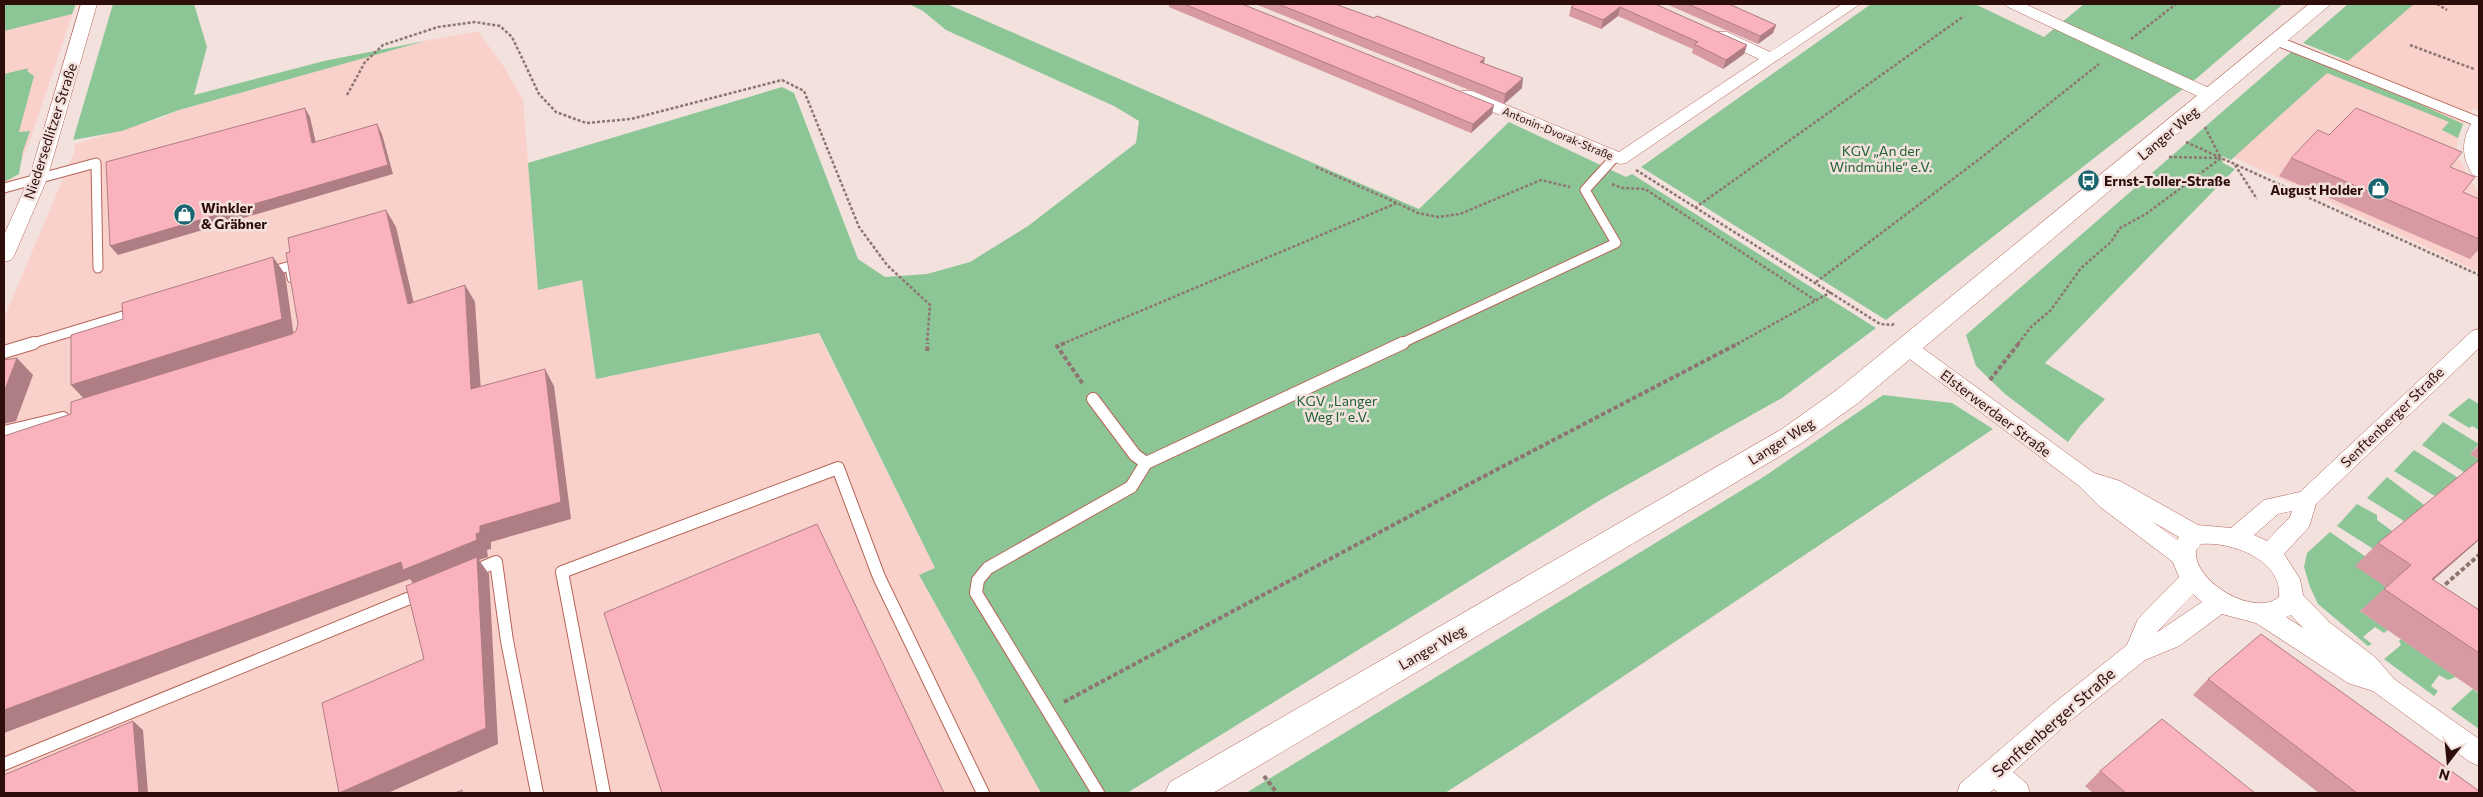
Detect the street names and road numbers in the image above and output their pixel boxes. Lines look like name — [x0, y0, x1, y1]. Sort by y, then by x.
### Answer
street label: Niedersedlitzer Straße — [20, 61, 80, 201]
street label: Langer Weg — [2134, 102, 2202, 164]
street label: Antonin-Dvorak-Straße — [1501, 104, 1615, 162]
street label: Senftenberger Straße — [2337, 363, 2447, 471]
street label: Elsterwerdaer Straße — [1937, 366, 2055, 460]
street label: Langer Weg — [1745, 414, 1818, 468]
street label: Langer Weg — [1395, 621, 1469, 673]
street label: Senftenberger Straße — [1988, 663, 2118, 781]

